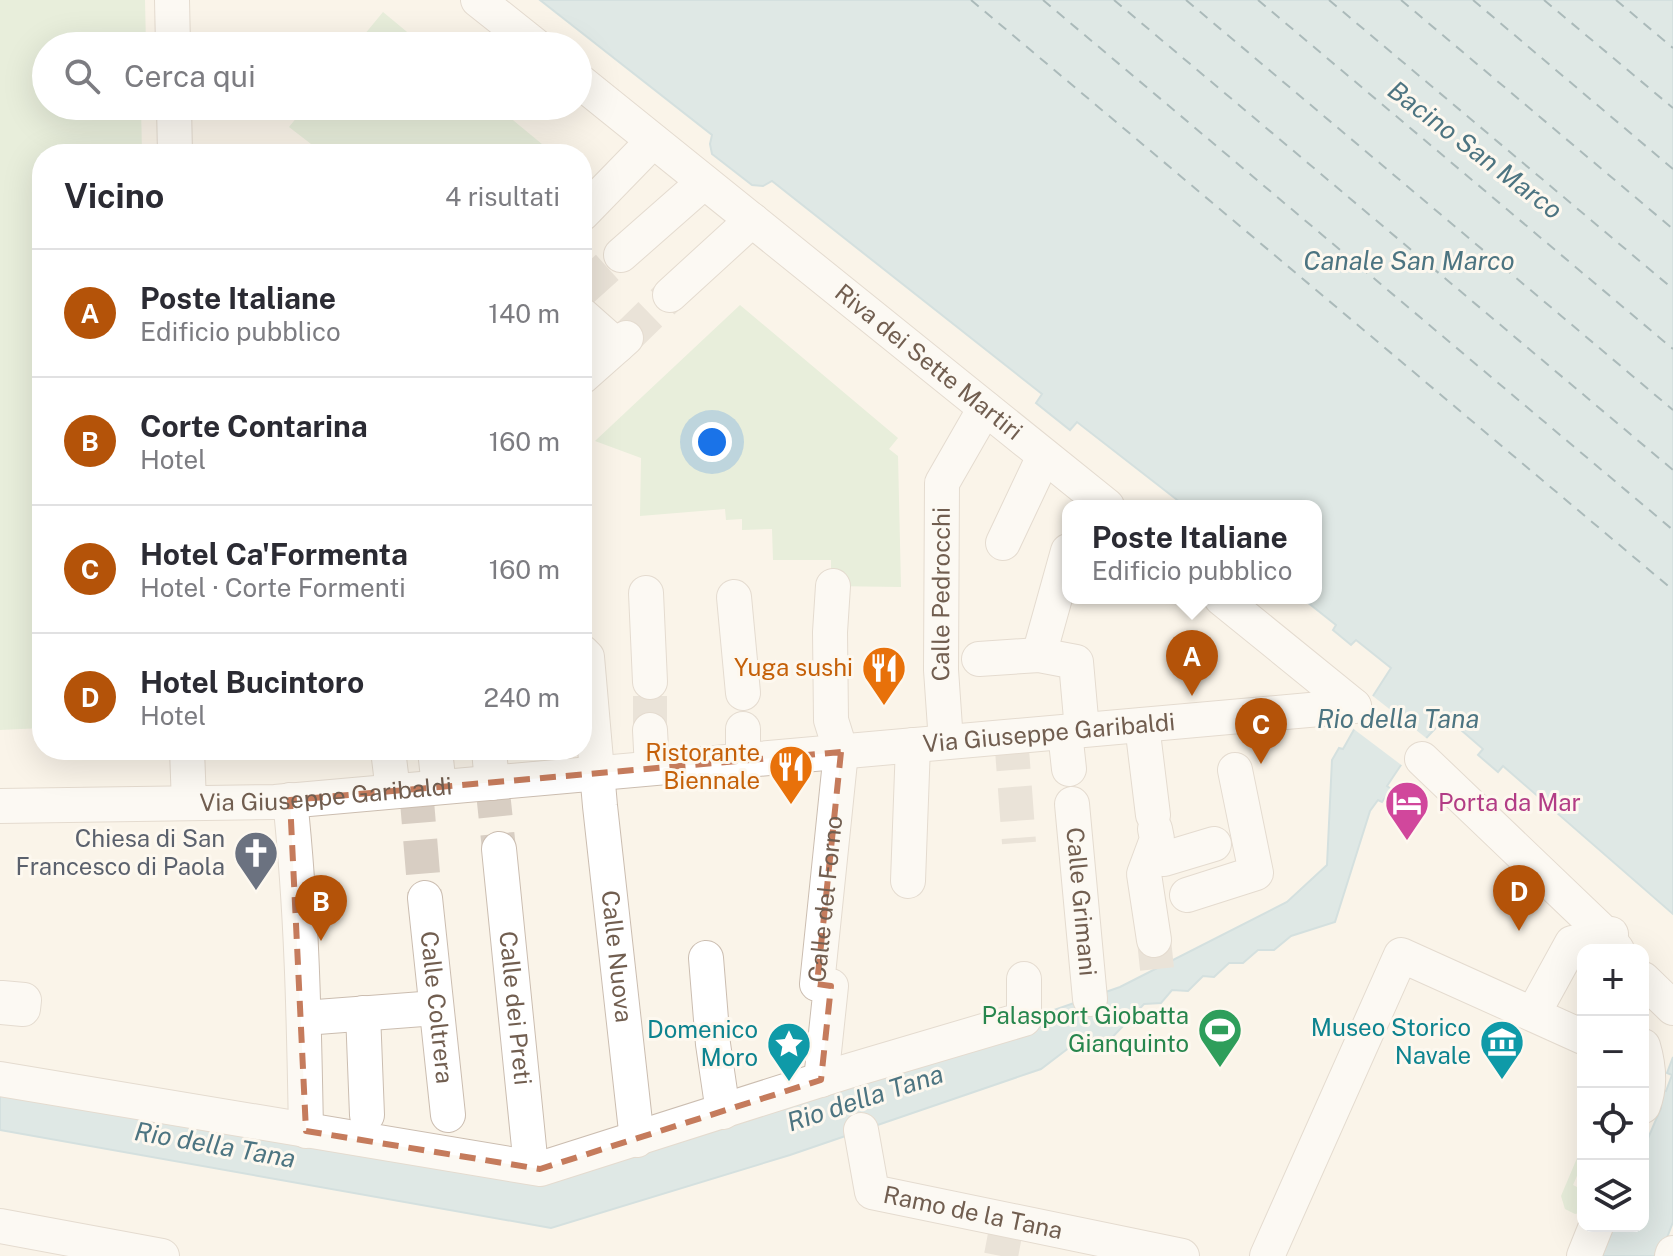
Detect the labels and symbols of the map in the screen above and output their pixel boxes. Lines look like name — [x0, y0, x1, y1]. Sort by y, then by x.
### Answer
water label: Bacino San Marco — [1382, 74, 1569, 225]
water label: Canale San Marco — [1303, 245, 1515, 276]
street label: Riva dei Sette Martiri — [830, 278, 1028, 445]
your location — [692, 422, 732, 462]
street label: Calle Pedrocchi — [926, 507, 955, 682]
pin: A — [1166, 630, 1218, 696]
restaurant icon: Yuga sushi — [860, 644, 908, 707]
place label: Yuga sushi — [734, 653, 853, 681]
pin: C — [1235, 698, 1287, 764]
water label: Rio della Tana — [1317, 703, 1479, 734]
street label: Via Giuseppe Garibaldi — [921, 707, 1176, 757]
place label: Ristorante Biennale — [645, 738, 760, 794]
restaurant icon: Ristorante Biennale — [767, 743, 815, 806]
street label: Via Giuseppe Garibaldi — [199, 771, 453, 816]
hotel icon: Porta da Mar — [1383, 779, 1431, 842]
place label: Porta da Mar — [1438, 788, 1581, 816]
street label: Calle del Forno — [802, 814, 847, 984]
place label: Chiesa di San Francesco di Paola — [16, 824, 225, 880]
street label: Calle Grimani — [1061, 826, 1103, 977]
church icon: Chiesa di San Francesco di Paola — [232, 829, 280, 892]
pin: D — [1493, 865, 1545, 931]
pin: B — [295, 875, 347, 941]
street label: Calle Nuova — [596, 889, 639, 1024]
street label: Calle Coltrera — [416, 930, 460, 1085]
street label: Calle dei Preti — [494, 930, 538, 1086]
place label: Palasport Giobatta Gianquinto — [981, 1001, 1189, 1057]
sports icon: Palasport Giobatta Gianquinto — [1196, 1006, 1244, 1069]
place label: Museo Storico Navale — [1311, 1013, 1471, 1069]
place label: Domenico Moro — [647, 1015, 758, 1071]
museum icon: Museo Storico Navale — [1478, 1018, 1526, 1081]
place icon: Domenico Moro — [765, 1020, 813, 1083]
water label: Rio della Tana — [783, 1058, 947, 1137]
water label: Rio della Tana — [132, 1115, 298, 1174]
street label: Ramo de la Tana — [881, 1180, 1065, 1244]

